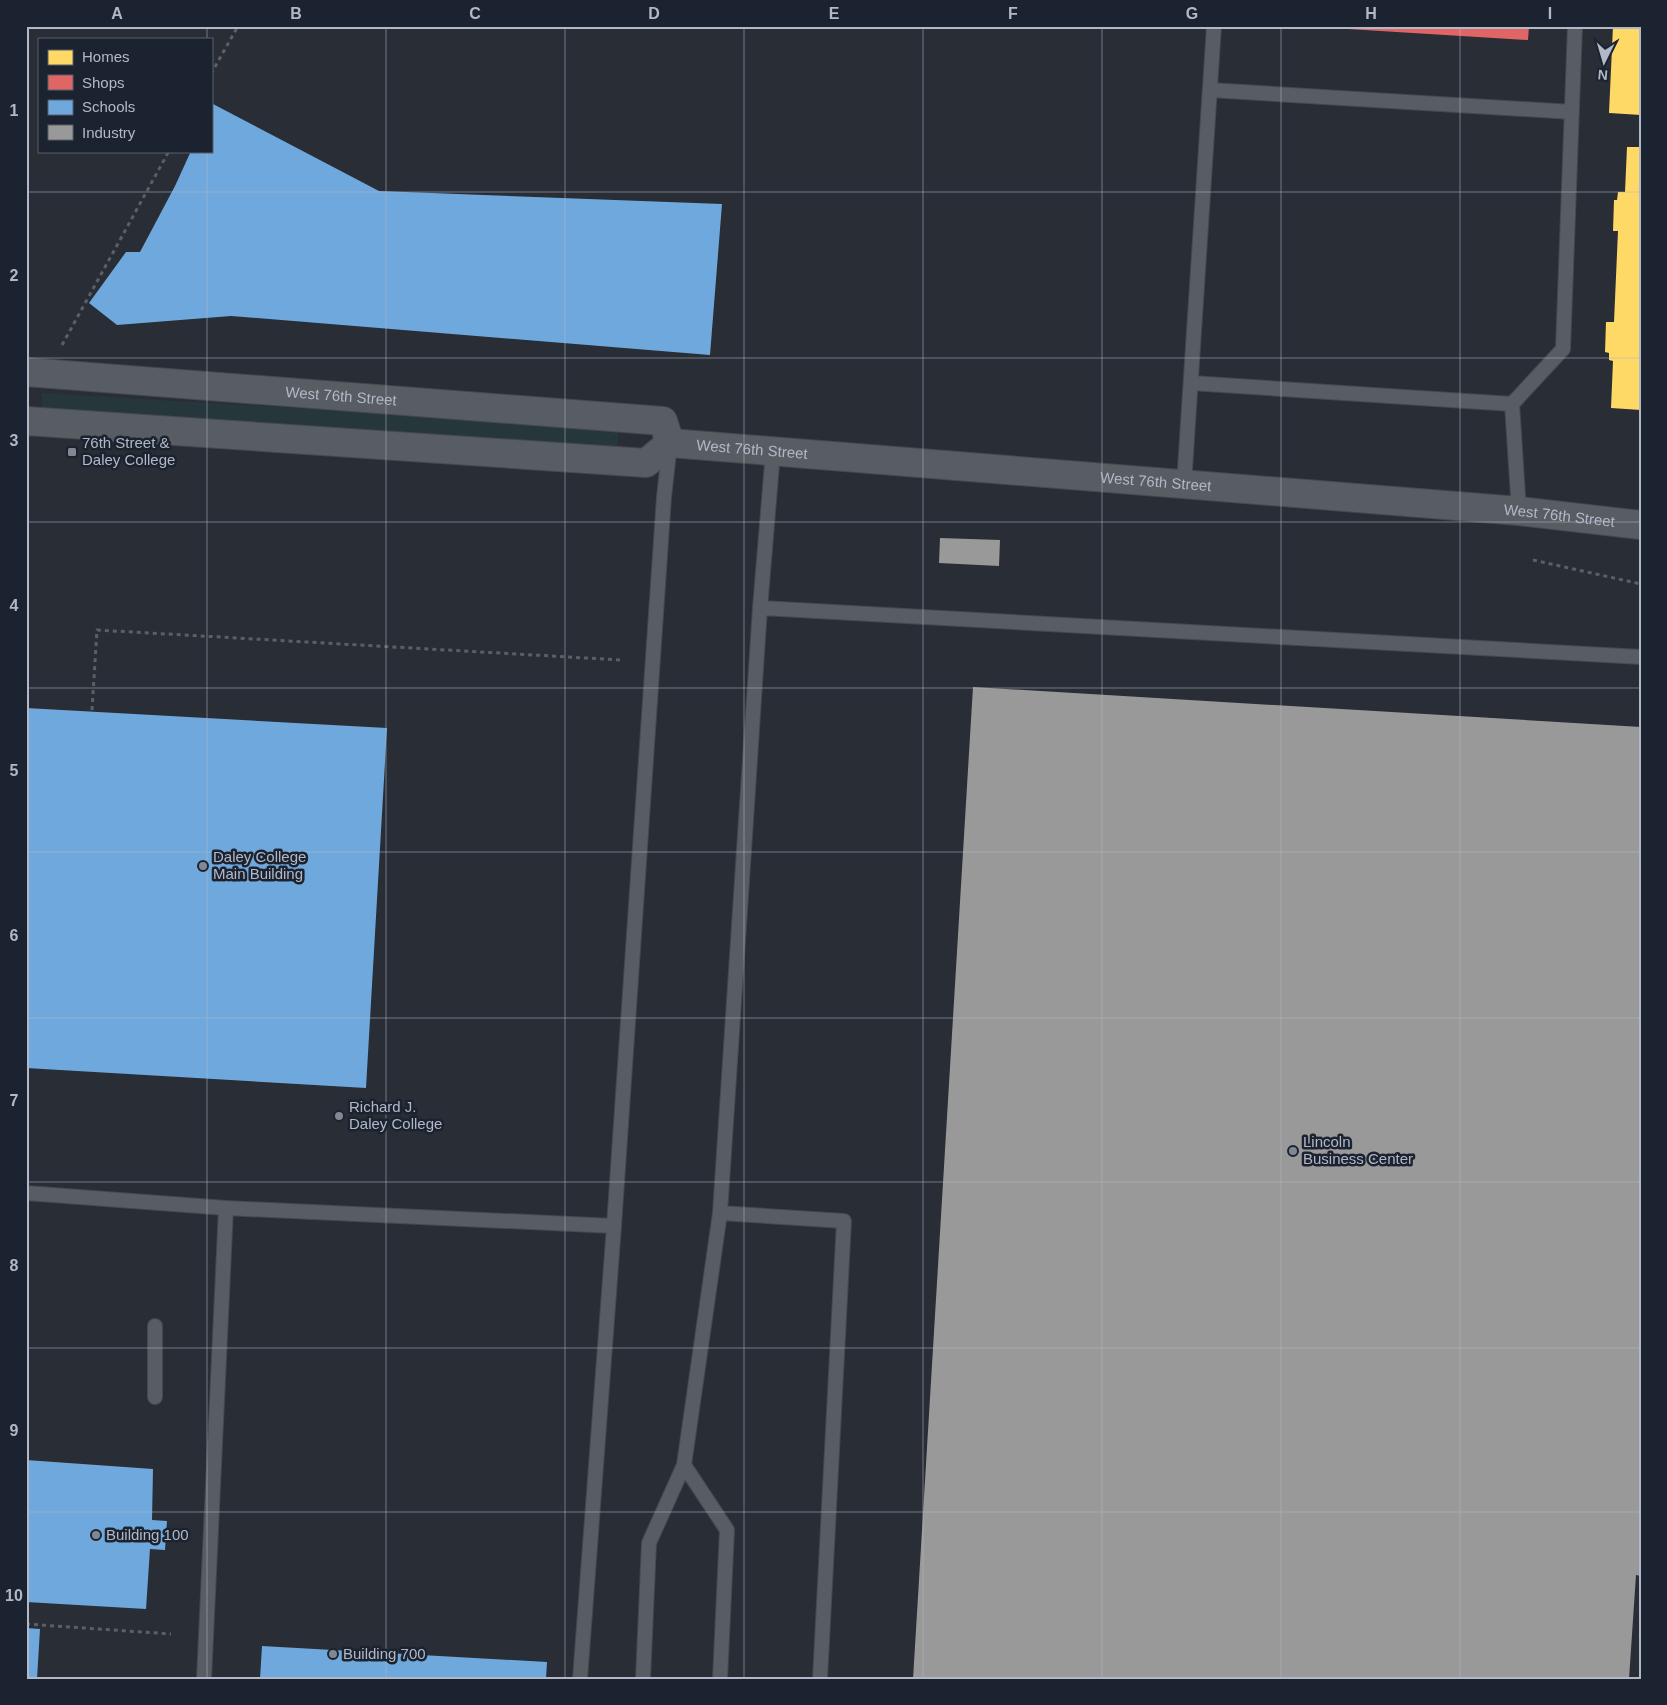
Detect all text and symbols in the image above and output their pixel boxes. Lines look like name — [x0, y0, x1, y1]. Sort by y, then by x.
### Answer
text: A — [111, 5, 123, 22]
text: B — [290, 5, 302, 22]
text: C — [469, 5, 481, 22]
text: D — [648, 5, 660, 22]
text: E — [829, 5, 840, 22]
text: F — [1008, 5, 1018, 22]
text: G — [1186, 5, 1198, 22]
text: H — [1365, 5, 1377, 22]
text: I — [1548, 5, 1552, 22]
legend — [38, 38, 212, 152]
north arrow — [1580, 38, 1630, 88]
text: Homes — [82, 48, 130, 65]
text: N — [1597, 67, 1609, 83]
text: Shops — [82, 74, 125, 91]
text: Schools — [82, 98, 135, 115]
text: 1 — [10, 102, 19, 119]
text: Industry — [82, 124, 136, 141]
text: 2 — [10, 267, 19, 284]
street label: West 76th Street — [285, 383, 398, 409]
text: 3 — [10, 432, 19, 449]
place label: 76th Street & Daley College — [82, 434, 175, 468]
street label: West 76th Street — [696, 436, 809, 462]
marker: 76th Street & Daley College — [66, 446, 78, 458]
street label: West 76th Street — [1100, 468, 1213, 494]
street label: West 76th Street — [1503, 501, 1617, 530]
text: 4 — [10, 597, 19, 614]
text: 5 — [10, 762, 19, 779]
place label: Daley College Main Building — [213, 848, 306, 882]
marker: Daley College Main Building — [197, 860, 209, 872]
text: 6 — [10, 927, 19, 944]
text: 7 — [10, 1092, 19, 1109]
place label: Richard J. Daley College — [349, 1098, 442, 1132]
marker: Richard J. Daley College — [333, 1110, 345, 1122]
place label: Lincoln Business Center — [1303, 1133, 1413, 1167]
marker: Lincoln Business Center — [1287, 1145, 1299, 1157]
text: 8 — [10, 1257, 19, 1274]
text: 9 — [10, 1422, 19, 1439]
place label: Building 100 — [106, 1526, 189, 1543]
marker: Building 100 — [90, 1529, 102, 1541]
text: 10 — [5, 1587, 23, 1604]
place label: Building 700 — [343, 1645, 426, 1662]
marker: Building 700 — [327, 1648, 339, 1660]

